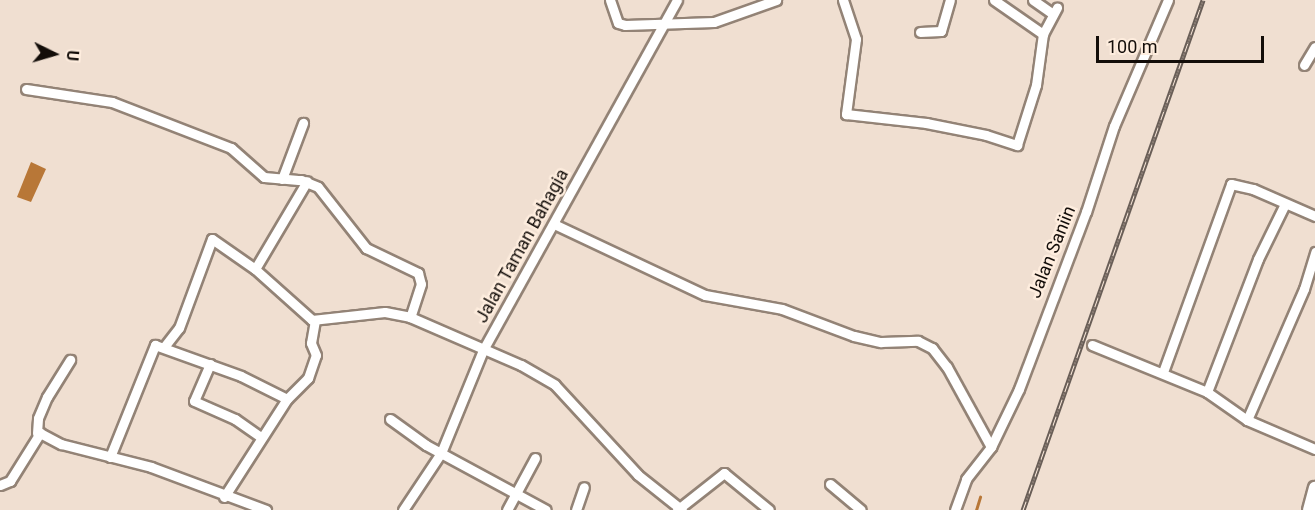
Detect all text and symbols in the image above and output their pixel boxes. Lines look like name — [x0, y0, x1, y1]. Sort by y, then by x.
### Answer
north arrow — [24, 24, 84, 84]
scale bar — [1099, 24, 1267, 62]
text: 100 m — [1107, 36, 1158, 57]
text: U — [63, 50, 82, 62]
street label: Jalan Taman Bahagia — [471, 165, 573, 327]
street label: Jalan Saniin — [1024, 203, 1080, 301]

